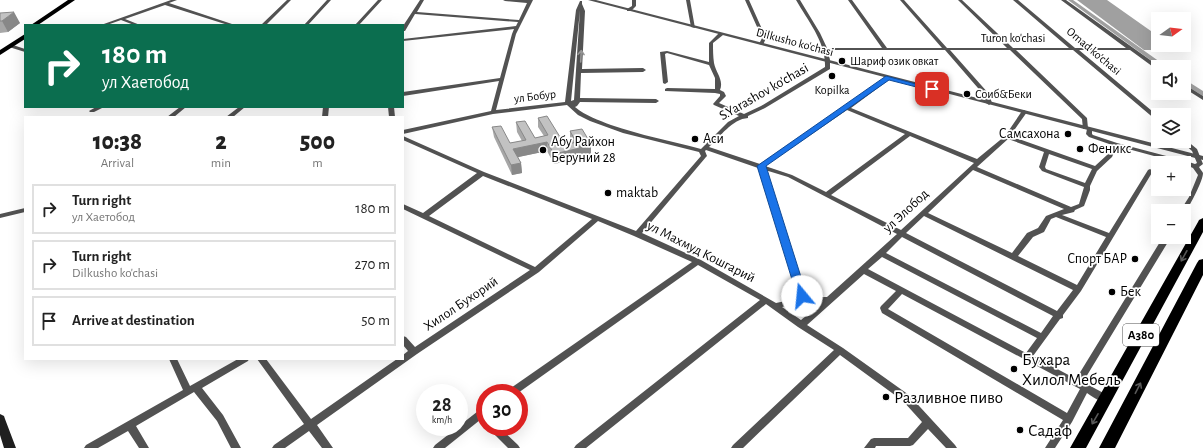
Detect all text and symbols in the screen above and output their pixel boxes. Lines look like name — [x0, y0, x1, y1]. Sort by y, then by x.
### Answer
north arrow — [1151, 12, 1191, 52]
map controls — [1151, 12, 1191, 244]
street label: Omad ko'chasi — [1065, 25, 1123, 77]
street label: Dilkusho ko'chasi — [755, 26, 835, 58]
street label: Turon ko'chasi — [981, 32, 1045, 44]
icon: right — [36, 40, 88, 92]
text: 180 m — [102, 41, 167, 69]
one-way arrow — [577, 50, 584, 63]
place label: Шариф озик овкат — [850, 55, 939, 67]
marker: Шариф озик овкат — [837, 56, 847, 66]
button: sound — [1151, 60, 1191, 100]
street label: S.Yarashov ko'chasi — [717, 61, 811, 123]
marker: Kopilka — [827, 71, 837, 81]
pin — [915, 72, 949, 106]
text: ул Хаетобод — [102, 74, 189, 92]
icon: arrive — [921, 78, 943, 100]
place label: Kopilka — [815, 84, 850, 96]
street label: ул Бобур — [512, 87, 557, 106]
place label: Соиб&Беки — [975, 88, 1032, 100]
marker: Соиб&Беки — [962, 89, 972, 99]
button: layers — [1151, 108, 1191, 148]
place label: Самсахона — [999, 127, 1061, 141]
marker: Самсахона — [1063, 129, 1073, 139]
text: 10:38 — [93, 130, 142, 154]
text: 2 — [215, 130, 227, 154]
text: 500 — [300, 130, 335, 154]
place label: Аси — [703, 132, 724, 146]
marker: Аси — [690, 134, 700, 144]
place label: Абу Райхон Беруний 28 — [551, 135, 616, 165]
place label: Феникс — [1088, 142, 1132, 156]
marker: Феникс — [1075, 144, 1085, 154]
marker: Абу Райхон Беруний 28 — [538, 145, 548, 155]
button: + — [1151, 156, 1191, 196]
text: Arrival — [101, 157, 134, 170]
text: min — [211, 157, 231, 170]
text: m — [312, 157, 323, 170]
place label: maktab — [616, 186, 658, 200]
street label: ул Элобод — [880, 187, 931, 236]
marker: maktab — [603, 188, 613, 198]
text: Turn right — [72, 193, 131, 208]
icon: right — [38, 198, 60, 220]
text: 180 m — [355, 201, 390, 216]
button: − — [1151, 204, 1191, 244]
text: ул Хаетобод — [72, 211, 135, 224]
street label: ул Махмуд Кошгарий — [644, 218, 757, 285]
text: Turn right — [72, 249, 131, 264]
one-way arrow — [1180, 250, 1188, 262]
place label: Спорт БАР — [1067, 252, 1127, 266]
icon: right — [38, 254, 60, 276]
marker: Спорт БАР — [1130, 254, 1140, 264]
text: 270 m — [355, 257, 390, 272]
text: Dilkusho ko'chasi — [72, 267, 158, 280]
street label: Хилол Бухорий — [421, 274, 501, 334]
position arrow — [781, 275, 823, 317]
place label: Бек — [1120, 285, 1141, 299]
marker: Бек — [1107, 287, 1117, 297]
icon: arrive — [38, 310, 60, 332]
text: Arrive at destination — [72, 313, 195, 328]
text: 50 m — [361, 313, 390, 328]
road number: A380 — [1123, 324, 1159, 346]
place label: Бухара Хилол Мебель — [1022, 351, 1120, 388]
marker: Бухара Хилол Мебель — [1009, 364, 1019, 374]
one-way arrow — [1135, 383, 1142, 395]
speed limit sign: 30 — [476, 384, 528, 436]
place label: Разливное пиво — [894, 389, 1003, 406]
marker: Разливное пиво — [881, 392, 891, 402]
text: 28 — [432, 395, 452, 415]
one-way arrow — [1090, 413, 1098, 425]
text: km/h — [432, 415, 452, 425]
place label: Садаф — [1028, 422, 1072, 439]
marker: Садаф — [1015, 425, 1025, 435]

